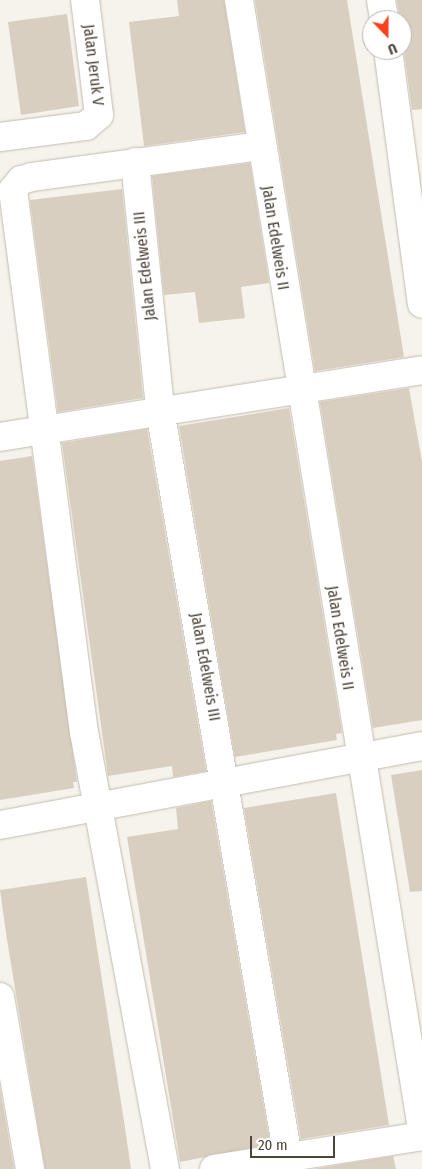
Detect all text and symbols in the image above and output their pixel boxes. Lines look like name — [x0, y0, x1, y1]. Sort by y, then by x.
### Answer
north arrow — [362, 10, 412, 60]
street label: Jalan Jeruk V — [78, 23, 108, 107]
text: U — [385, 39, 399, 58]
street label: Jalan Edelweis II — [257, 184, 293, 292]
street label: Jalan Edelweis III — [130, 210, 160, 322]
street label: Jalan Edelweis II — [322, 584, 358, 692]
street label: Jalan Edelweis III — [186, 611, 224, 723]
scale bar — [252, 1126, 337, 1158]
text: 20 m — [258, 1136, 288, 1154]

